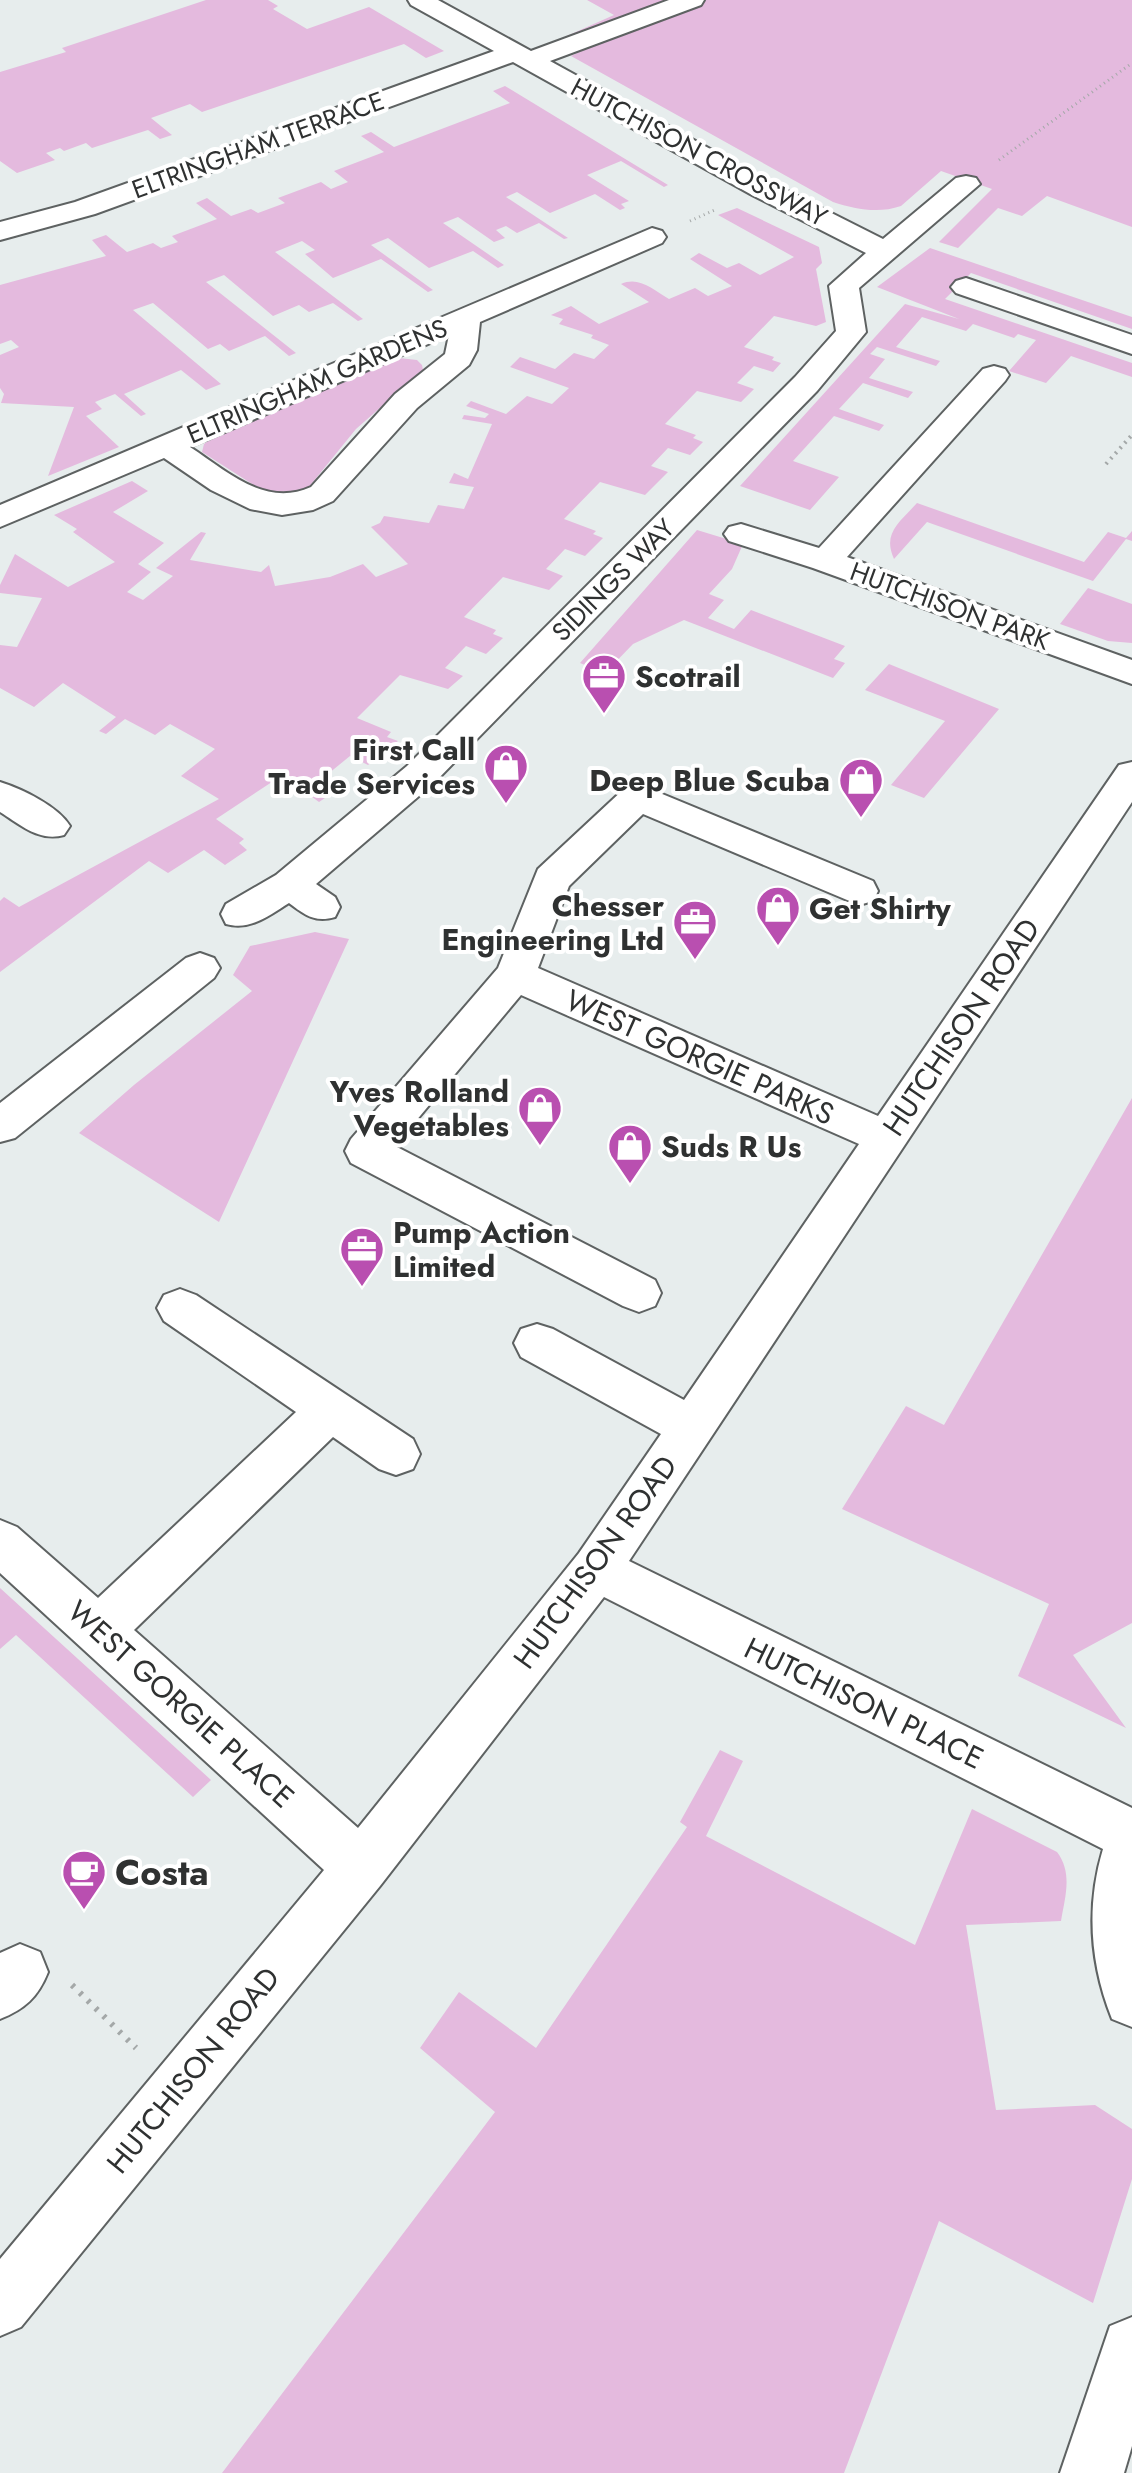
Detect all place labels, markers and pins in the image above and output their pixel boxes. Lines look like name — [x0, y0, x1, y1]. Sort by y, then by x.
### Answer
office icon: Scotrail — [580, 652, 628, 715]
place label: Scotrail — [635, 655, 741, 698]
place label: First Call Trade Services — [268, 728, 475, 805]
shop icon: First Call Trade Services — [482, 742, 530, 805]
shop icon: Deep Blue Scuba — [837, 756, 885, 819]
place label: Deep Blue Scuba — [589, 759, 830, 802]
place label: Chesser Engineering Ltd — [441, 884, 665, 961]
shop icon: Get Shirty — [754, 884, 802, 947]
place label: Get Shirty — [809, 887, 951, 930]
office icon: Chesser Engineering Ltd — [671, 898, 719, 961]
place label: Yves Rolland Vegetables — [329, 1070, 509, 1147]
shop icon: Yves Rolland Vegetables — [516, 1084, 564, 1147]
shop icon: Suds R Us — [606, 1122, 654, 1185]
place label: Suds R Us — [661, 1125, 801, 1168]
place label: Pump Action Limited — [393, 1211, 570, 1288]
office icon: Pump Action Limited — [338, 1225, 386, 1288]
place label: Costa — [115, 1846, 209, 1898]
cafe icon: Costa — [60, 1848, 108, 1911]

